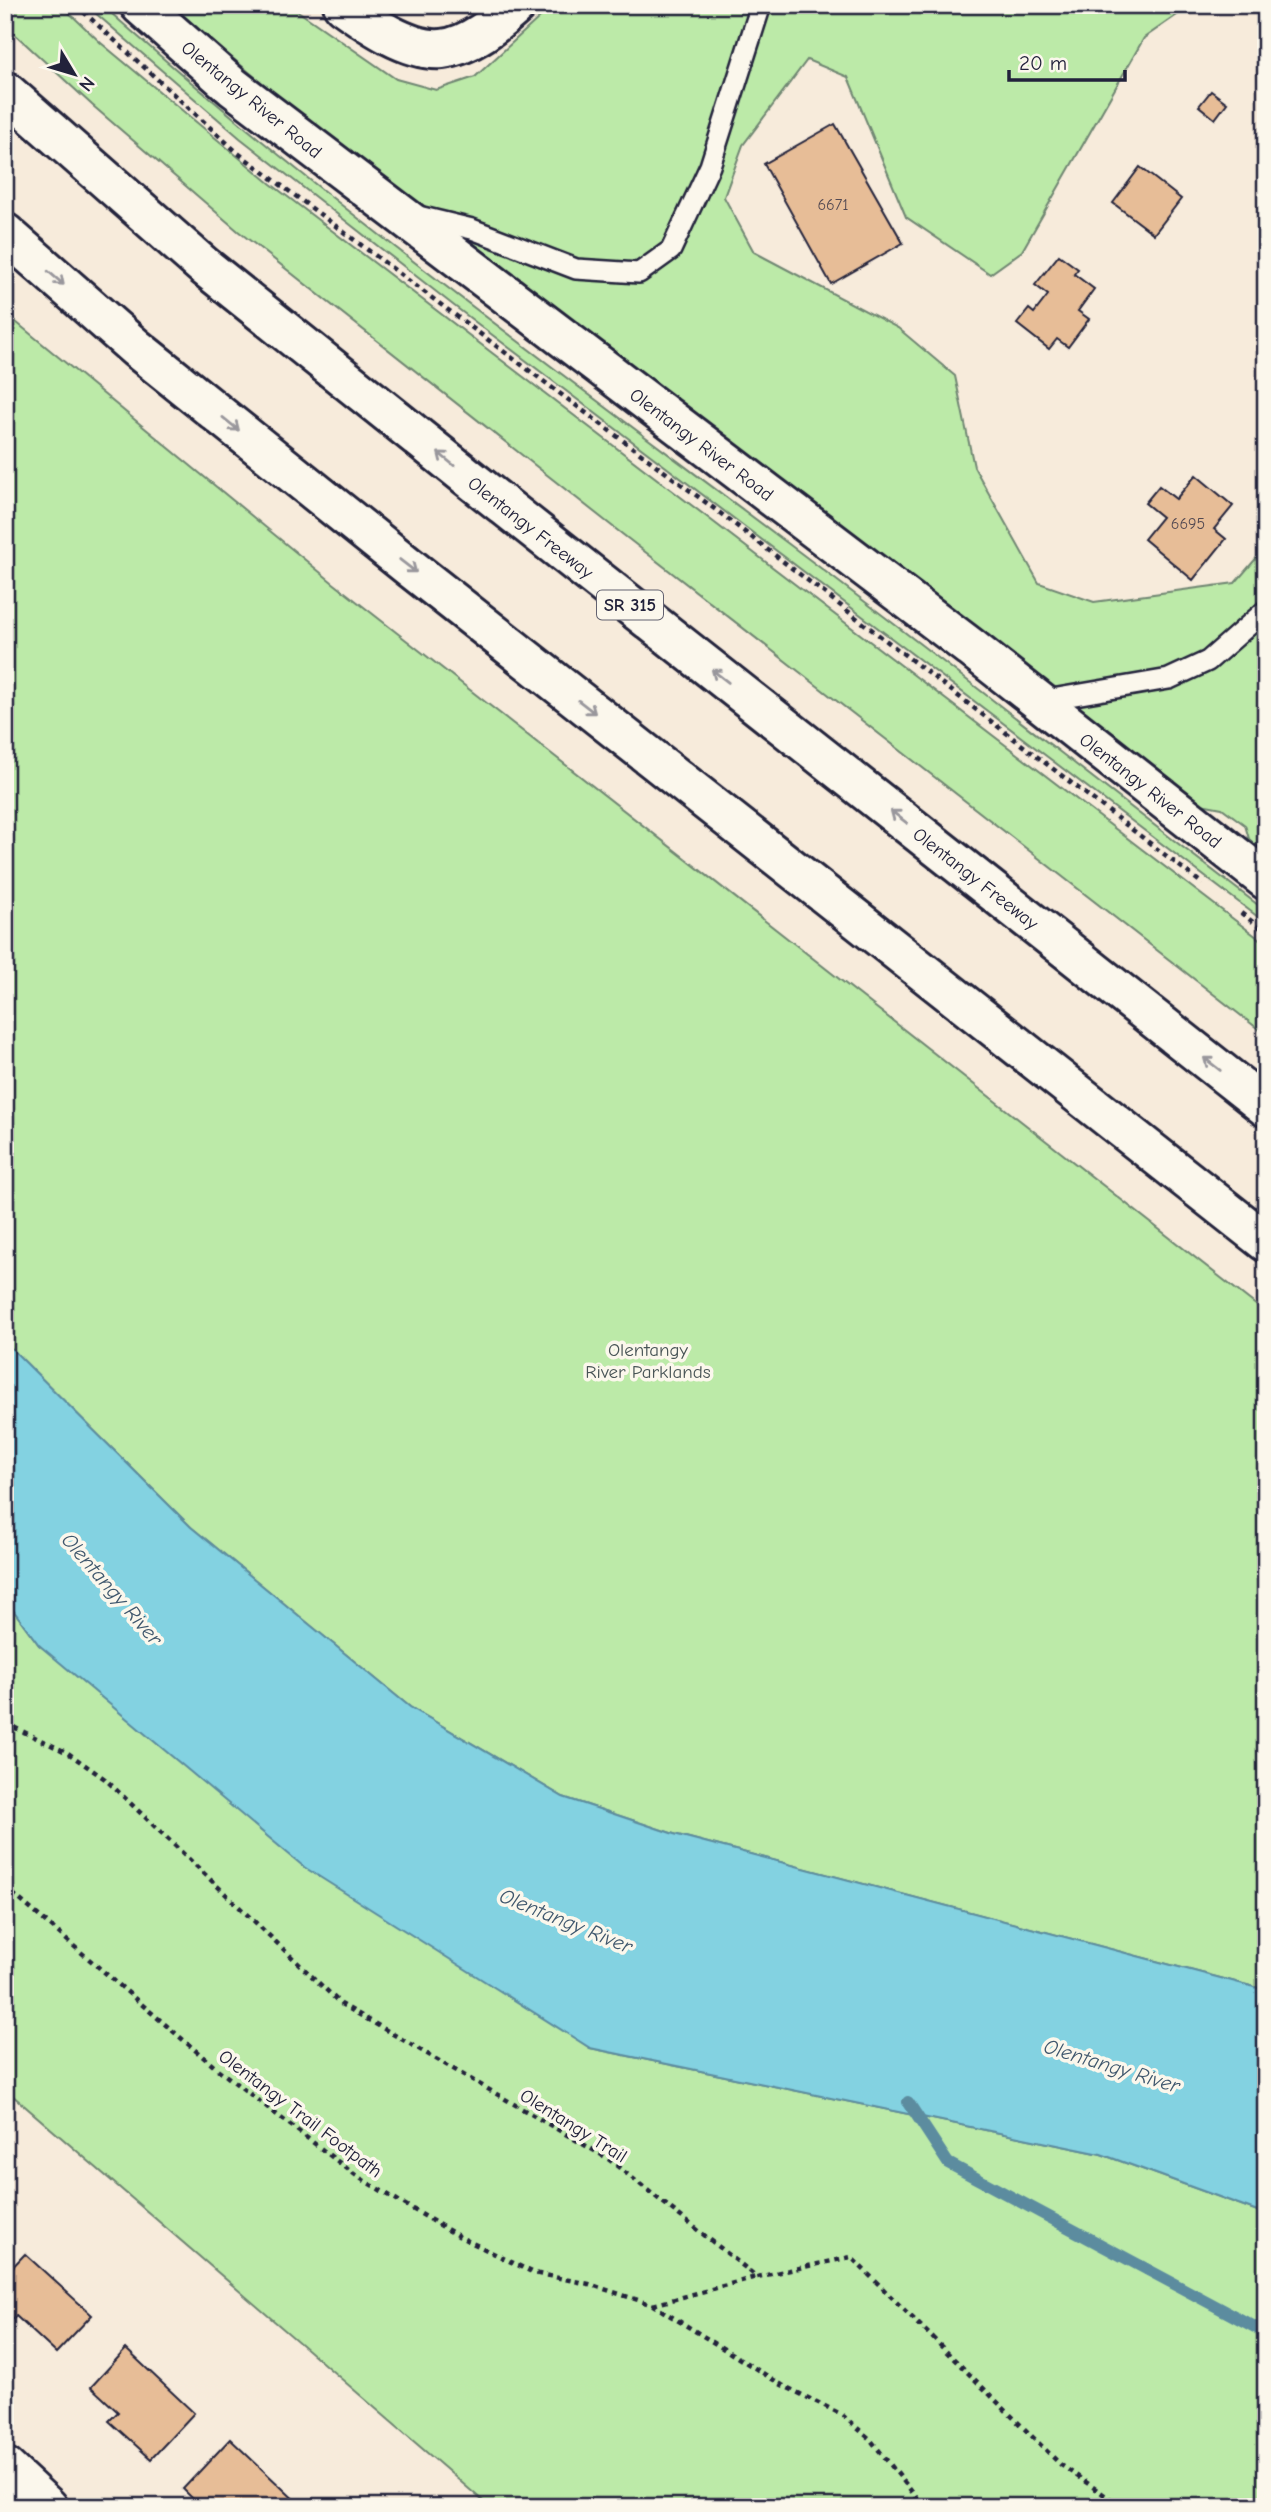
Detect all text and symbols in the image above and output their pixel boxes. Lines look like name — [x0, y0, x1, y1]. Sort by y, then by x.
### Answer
street label: Olentangy River Road — [177, 36, 326, 163]
north arrow — [38, 38, 108, 108]
scale bar — [1009, 38, 1124, 82]
text: 20 m — [1019, 51, 1067, 75]
text: N — [74, 72, 99, 96]
house number: 6671 — [817, 196, 849, 214]
one-way arrow — [47, 270, 65, 286]
street label: Olentangy River Road — [625, 384, 778, 506]
one-way arrow — [221, 416, 239, 431]
one-way arrow — [437, 452, 455, 467]
street label: Olentangy Freeway — [463, 472, 598, 584]
house number: 6695 — [1171, 515, 1205, 533]
one-way arrow — [399, 558, 417, 573]
road number: SR 315 — [597, 590, 663, 620]
one-way arrow — [712, 669, 730, 684]
one-way arrow — [577, 699, 596, 714]
street label: Olentangy River Road — [1075, 729, 1226, 853]
one-way arrow — [890, 810, 908, 825]
street label: Olentangy Freeway — [908, 823, 1043, 935]
one-way arrow — [1204, 1057, 1222, 1072]
park label: Olentangy River Parklands — [585, 1339, 711, 1383]
water label: Olentangy River — [57, 1528, 168, 1651]
water label: Olentangy River — [496, 1883, 637, 1959]
water label: Olentangy River — [1041, 2034, 1184, 2099]
street label: Olentangy Trail Footpath — [214, 2045, 386, 2182]
street label: Olentangy Trail — [516, 2084, 631, 2167]

